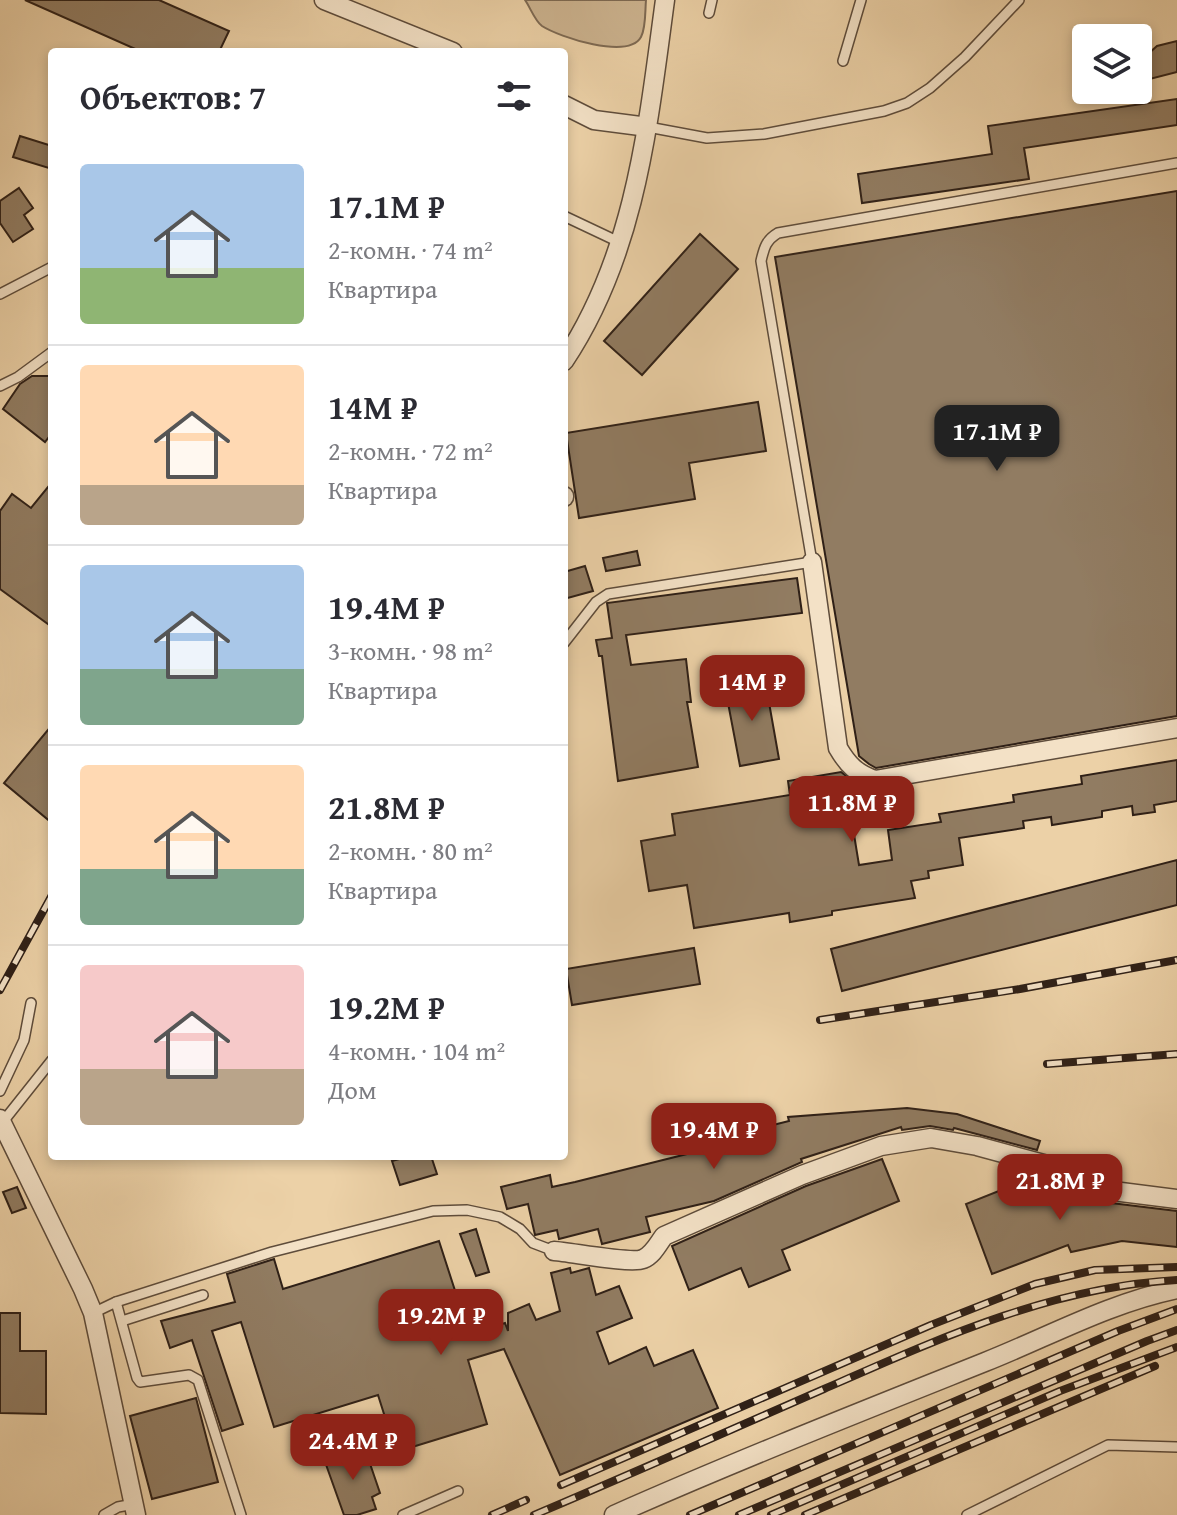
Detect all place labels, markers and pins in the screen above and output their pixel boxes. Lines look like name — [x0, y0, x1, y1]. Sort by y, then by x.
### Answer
pin: 17.1M ₽ — [923, 405, 1071, 473]
pin: 14M ₽ — [696, 655, 808, 723]
pin: 11.8M ₽ — [778, 776, 926, 844]
pin: 19.4M ₽ — [640, 1103, 788, 1171]
pin: 21.8M ₽ — [986, 1154, 1134, 1222]
pin: 19.2M ₽ — [367, 1289, 515, 1357]
pin: 24.4M ₽ — [279, 1414, 427, 1482]

